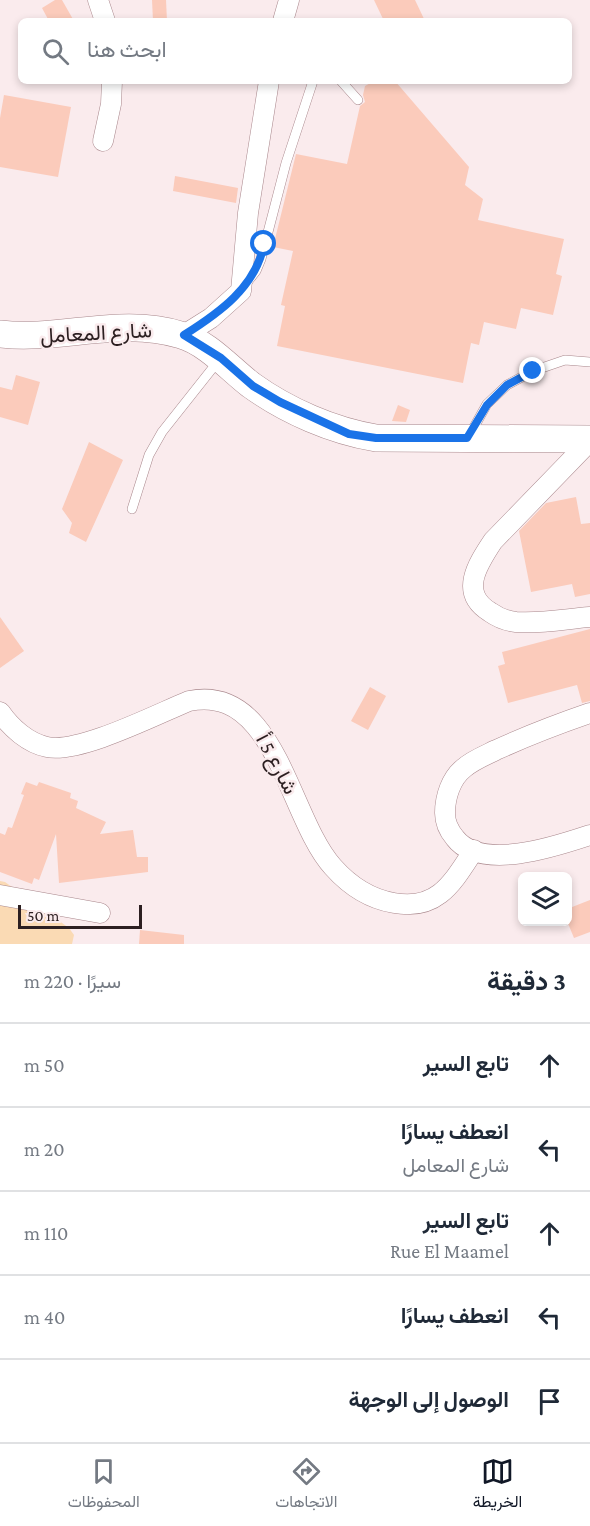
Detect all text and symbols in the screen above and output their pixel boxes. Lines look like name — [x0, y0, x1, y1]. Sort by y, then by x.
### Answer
search box — [18, 18, 572, 84]
icon: search — [39, 35, 72, 68]
text: ابحث هنا — [87, 37, 167, 62]
route start — [250, 230, 276, 256]
street label: شارع المعامل — [39, 318, 153, 350]
route end — [519, 357, 545, 383]
street label: شارع 5 أ — [249, 730, 303, 799]
map controls — [518, 872, 572, 926]
button: layers — [518, 872, 572, 926]
scale bar — [18, 902, 142, 930]
text: 50 m — [27, 907, 59, 924]
text: 3 دقيقة — [487, 967, 566, 996]
text: سيرًا · 220 m — [24, 970, 121, 992]
icon: ahead — [533, 1049, 566, 1082]
text: تابع السير — [423, 1051, 509, 1076]
text: 50 m — [24, 1054, 65, 1076]
text: انعطف يسارًا — [401, 1119, 509, 1144]
icon: left — [533, 1133, 566, 1166]
text: 20 m — [24, 1138, 65, 1160]
text: شارع المعامل — [402, 1154, 509, 1176]
text: تابع السير — [423, 1208, 509, 1233]
icon: ahead — [533, 1217, 566, 1250]
text: 110 m — [24, 1222, 68, 1244]
text: Rue El Maamel — [390, 1240, 509, 1262]
icon: left — [533, 1301, 566, 1334]
text: انعطف يسارًا — [401, 1303, 509, 1328]
text: 40 m — [24, 1306, 65, 1328]
icon: arrive — [533, 1385, 566, 1418]
text: الوصول إلى الوجهة — [348, 1387, 509, 1412]
tab: المحفوظات — [68, 1455, 140, 1516]
tab: الاتجاهات — [275, 1455, 337, 1516]
tab: الخريطة — [473, 1455, 522, 1516]

